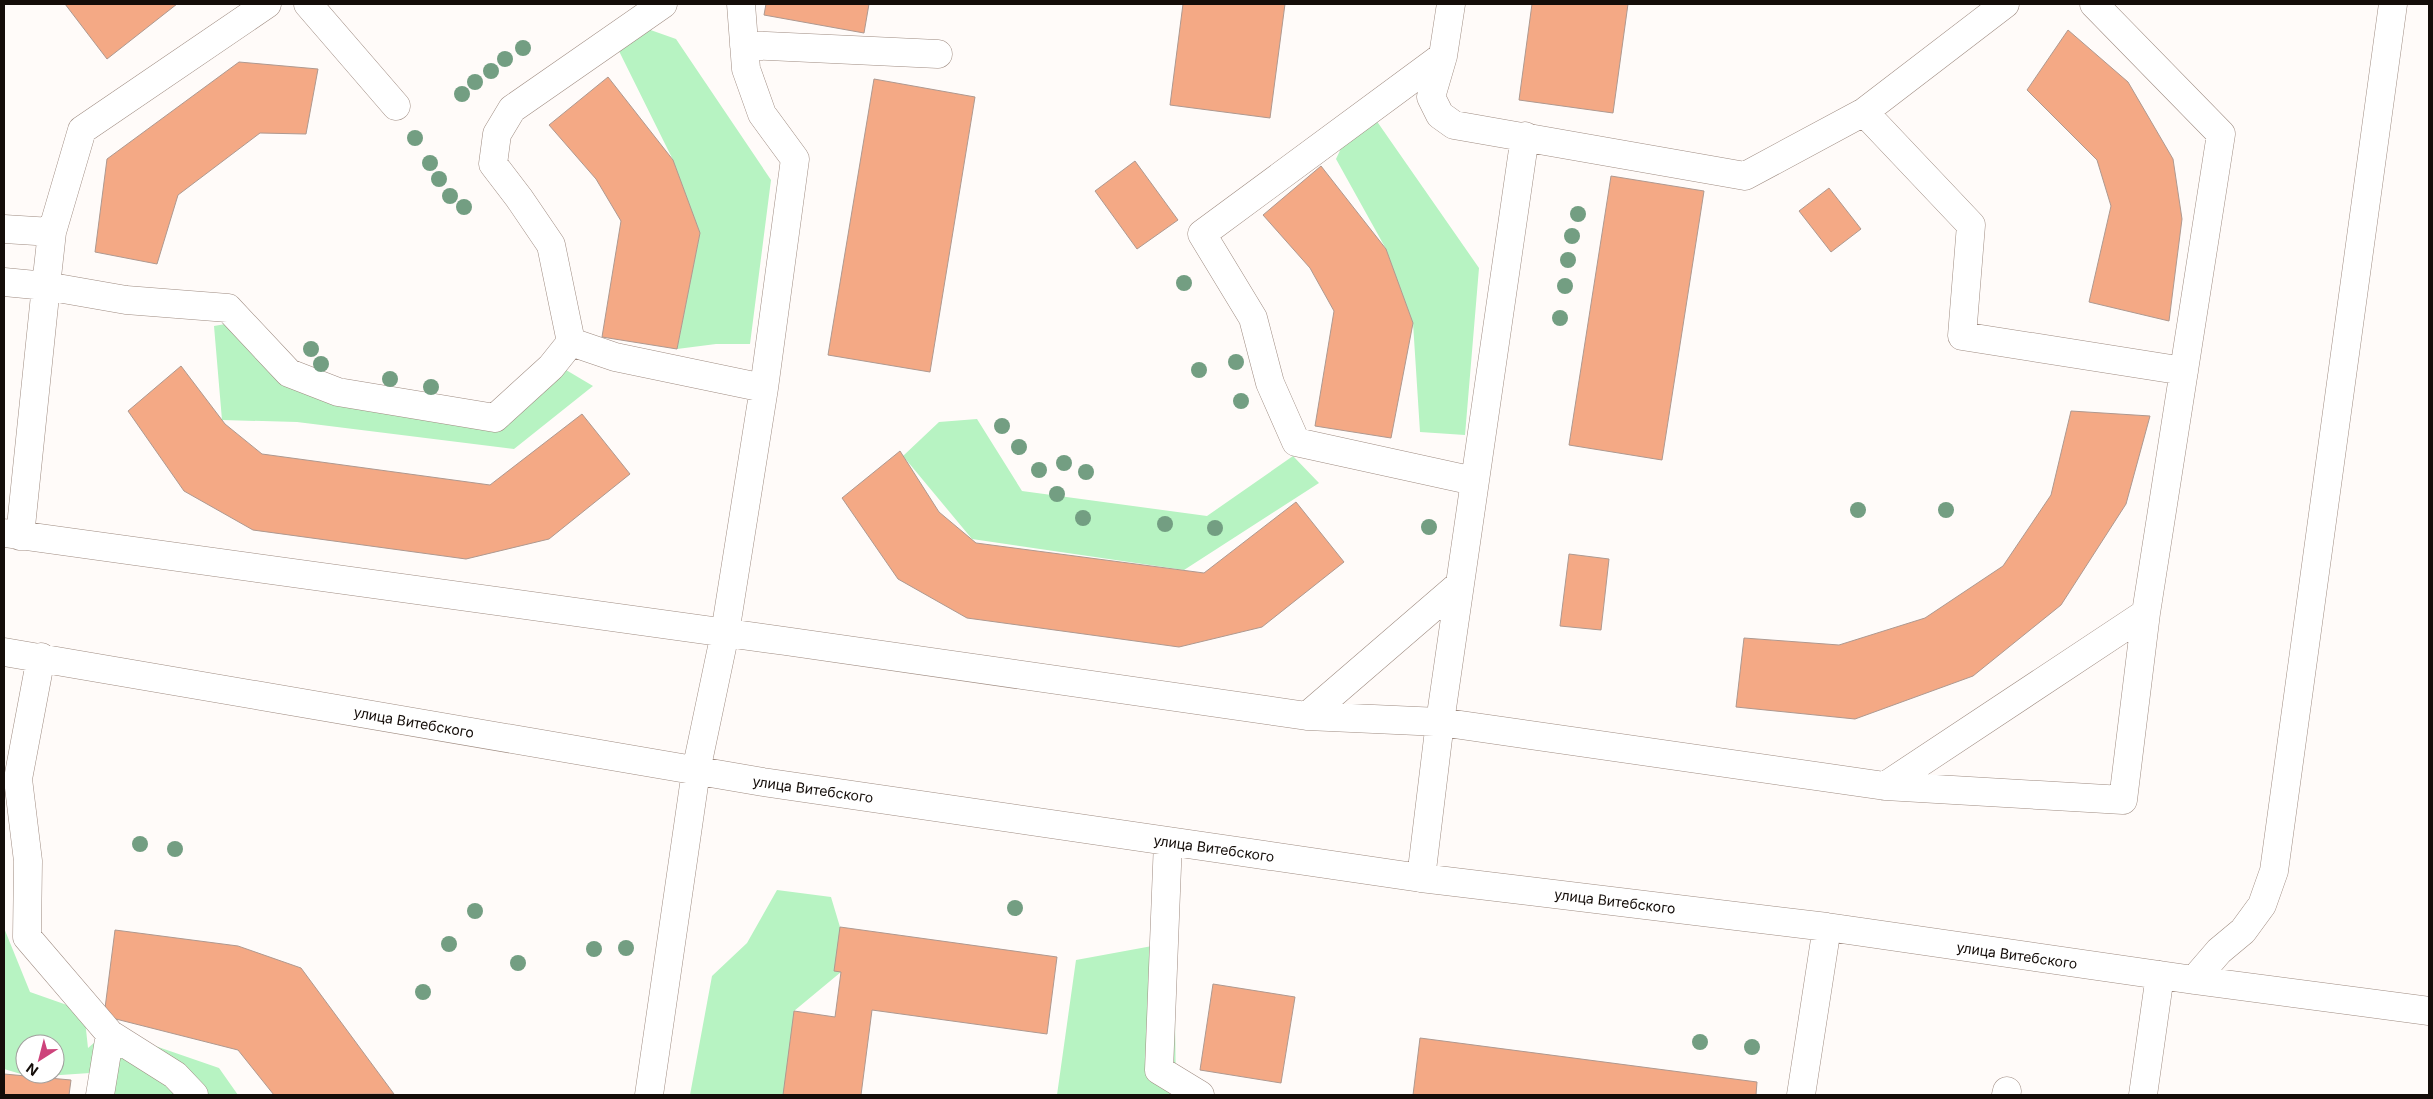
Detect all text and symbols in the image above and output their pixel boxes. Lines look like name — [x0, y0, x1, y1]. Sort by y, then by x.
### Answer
street label: улица Витебского — [353, 703, 475, 741]
street label: улица Витебского — [751, 772, 875, 806]
street label: улица Витебского — [1152, 831, 1276, 865]
street label: улица Витебского — [1553, 885, 1677, 917]
street label: улица Витебского — [1955, 938, 2079, 972]
north arrow — [15, 1034, 65, 1084]
text: N — [23, 1060, 41, 1080]

